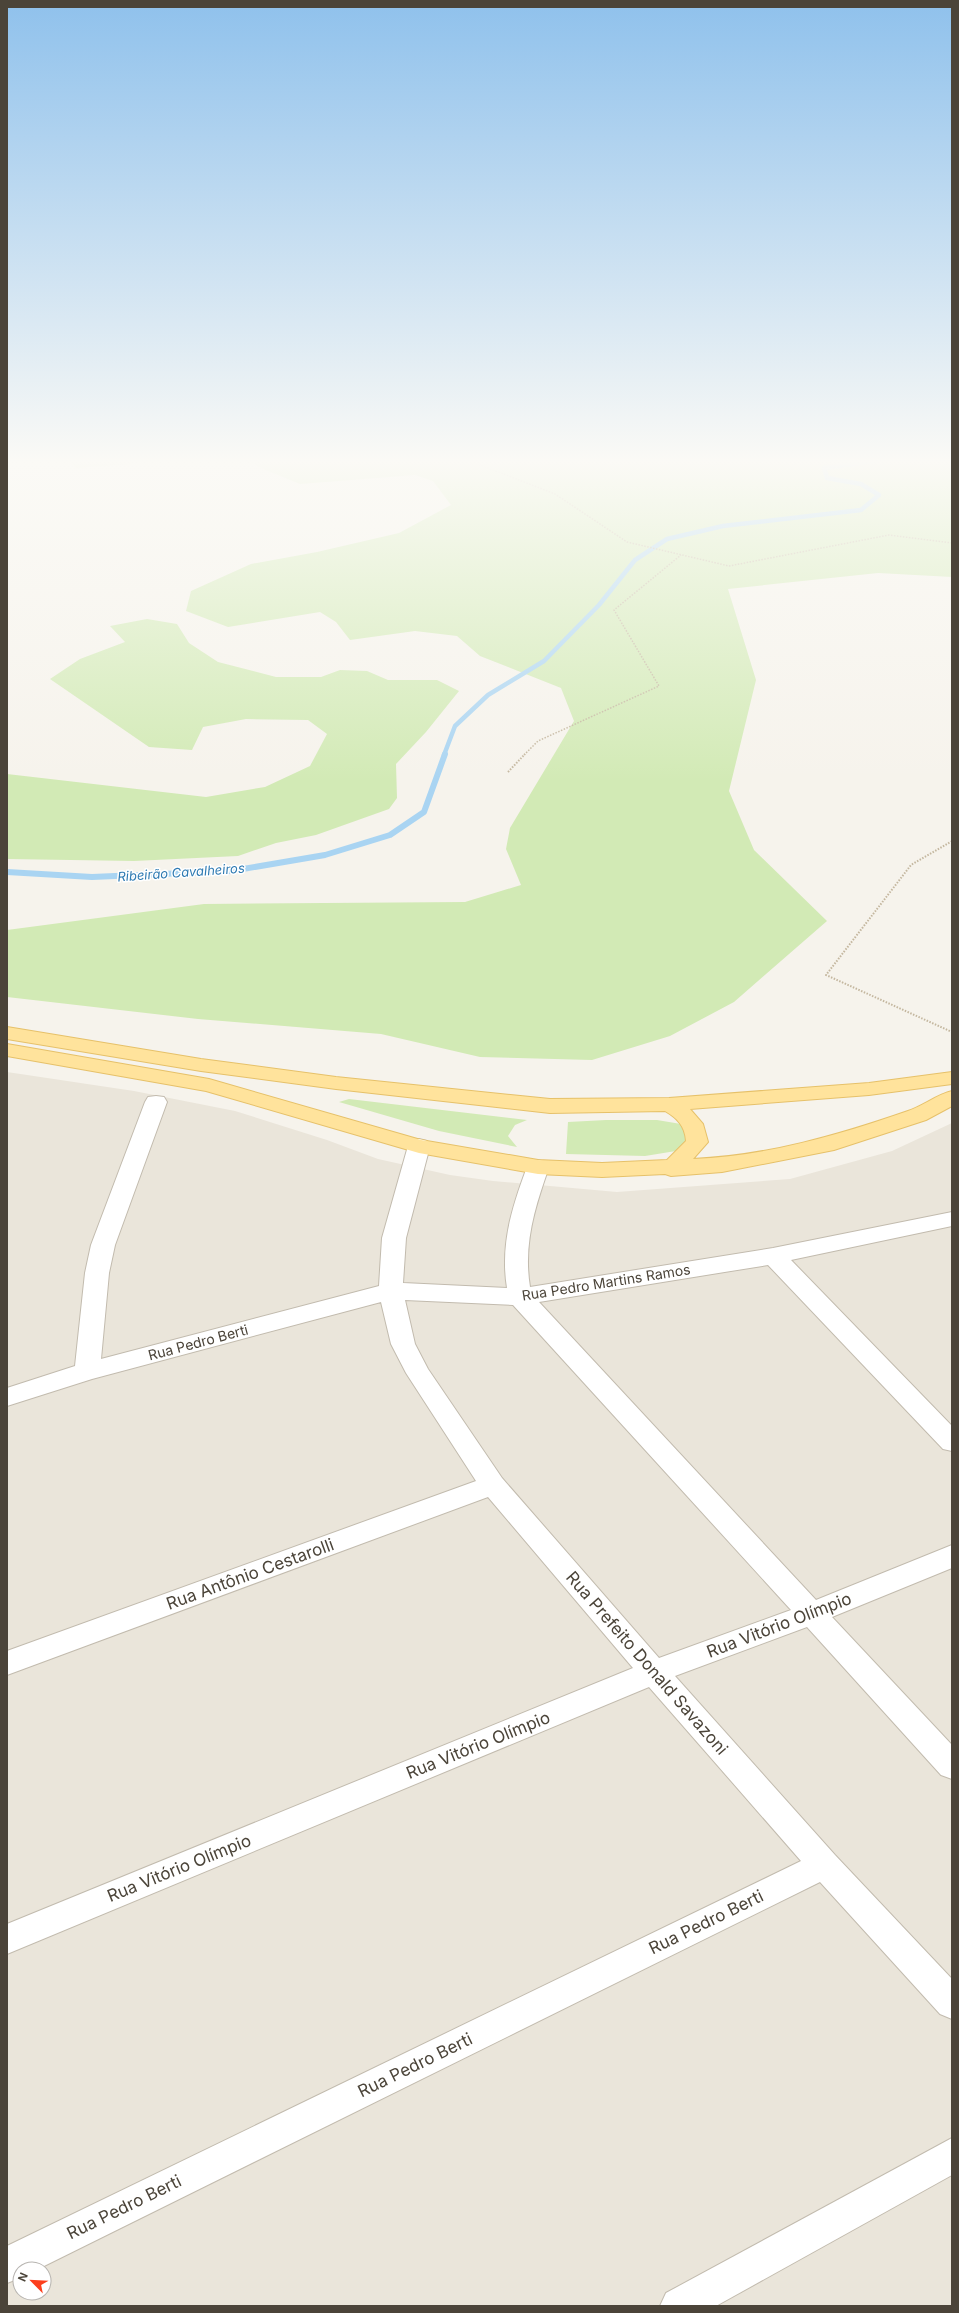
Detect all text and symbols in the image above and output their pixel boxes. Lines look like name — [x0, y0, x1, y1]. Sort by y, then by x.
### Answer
water label: Ribeirão Cavalheiros — [117, 860, 245, 884]
street label: Rua Pedro Martins Ramos — [520, 1260, 692, 1304]
street label: Rua Pedro Berti — [146, 1320, 250, 1364]
street label: Rua Antônio Cestarolli — [163, 1534, 337, 1614]
street label: Rua Prefeito Donald Savazoni — [562, 1567, 732, 1759]
street label: Rua Vitório Olímpio — [704, 1588, 854, 1662]
street label: Rua Vitório Olímpio — [403, 1707, 553, 1783]
street label: Rua Vitório Olímpio — [104, 1830, 254, 1906]
street label: Rua Pedro Berti — [645, 1886, 767, 1958]
street label: Rua Pedro Berti — [354, 2029, 476, 2101]
street label: Rua Pedro Berti — [63, 2171, 185, 2243]
north arrow — [12, 2261, 52, 2301]
text: N — [15, 2270, 31, 2284]

